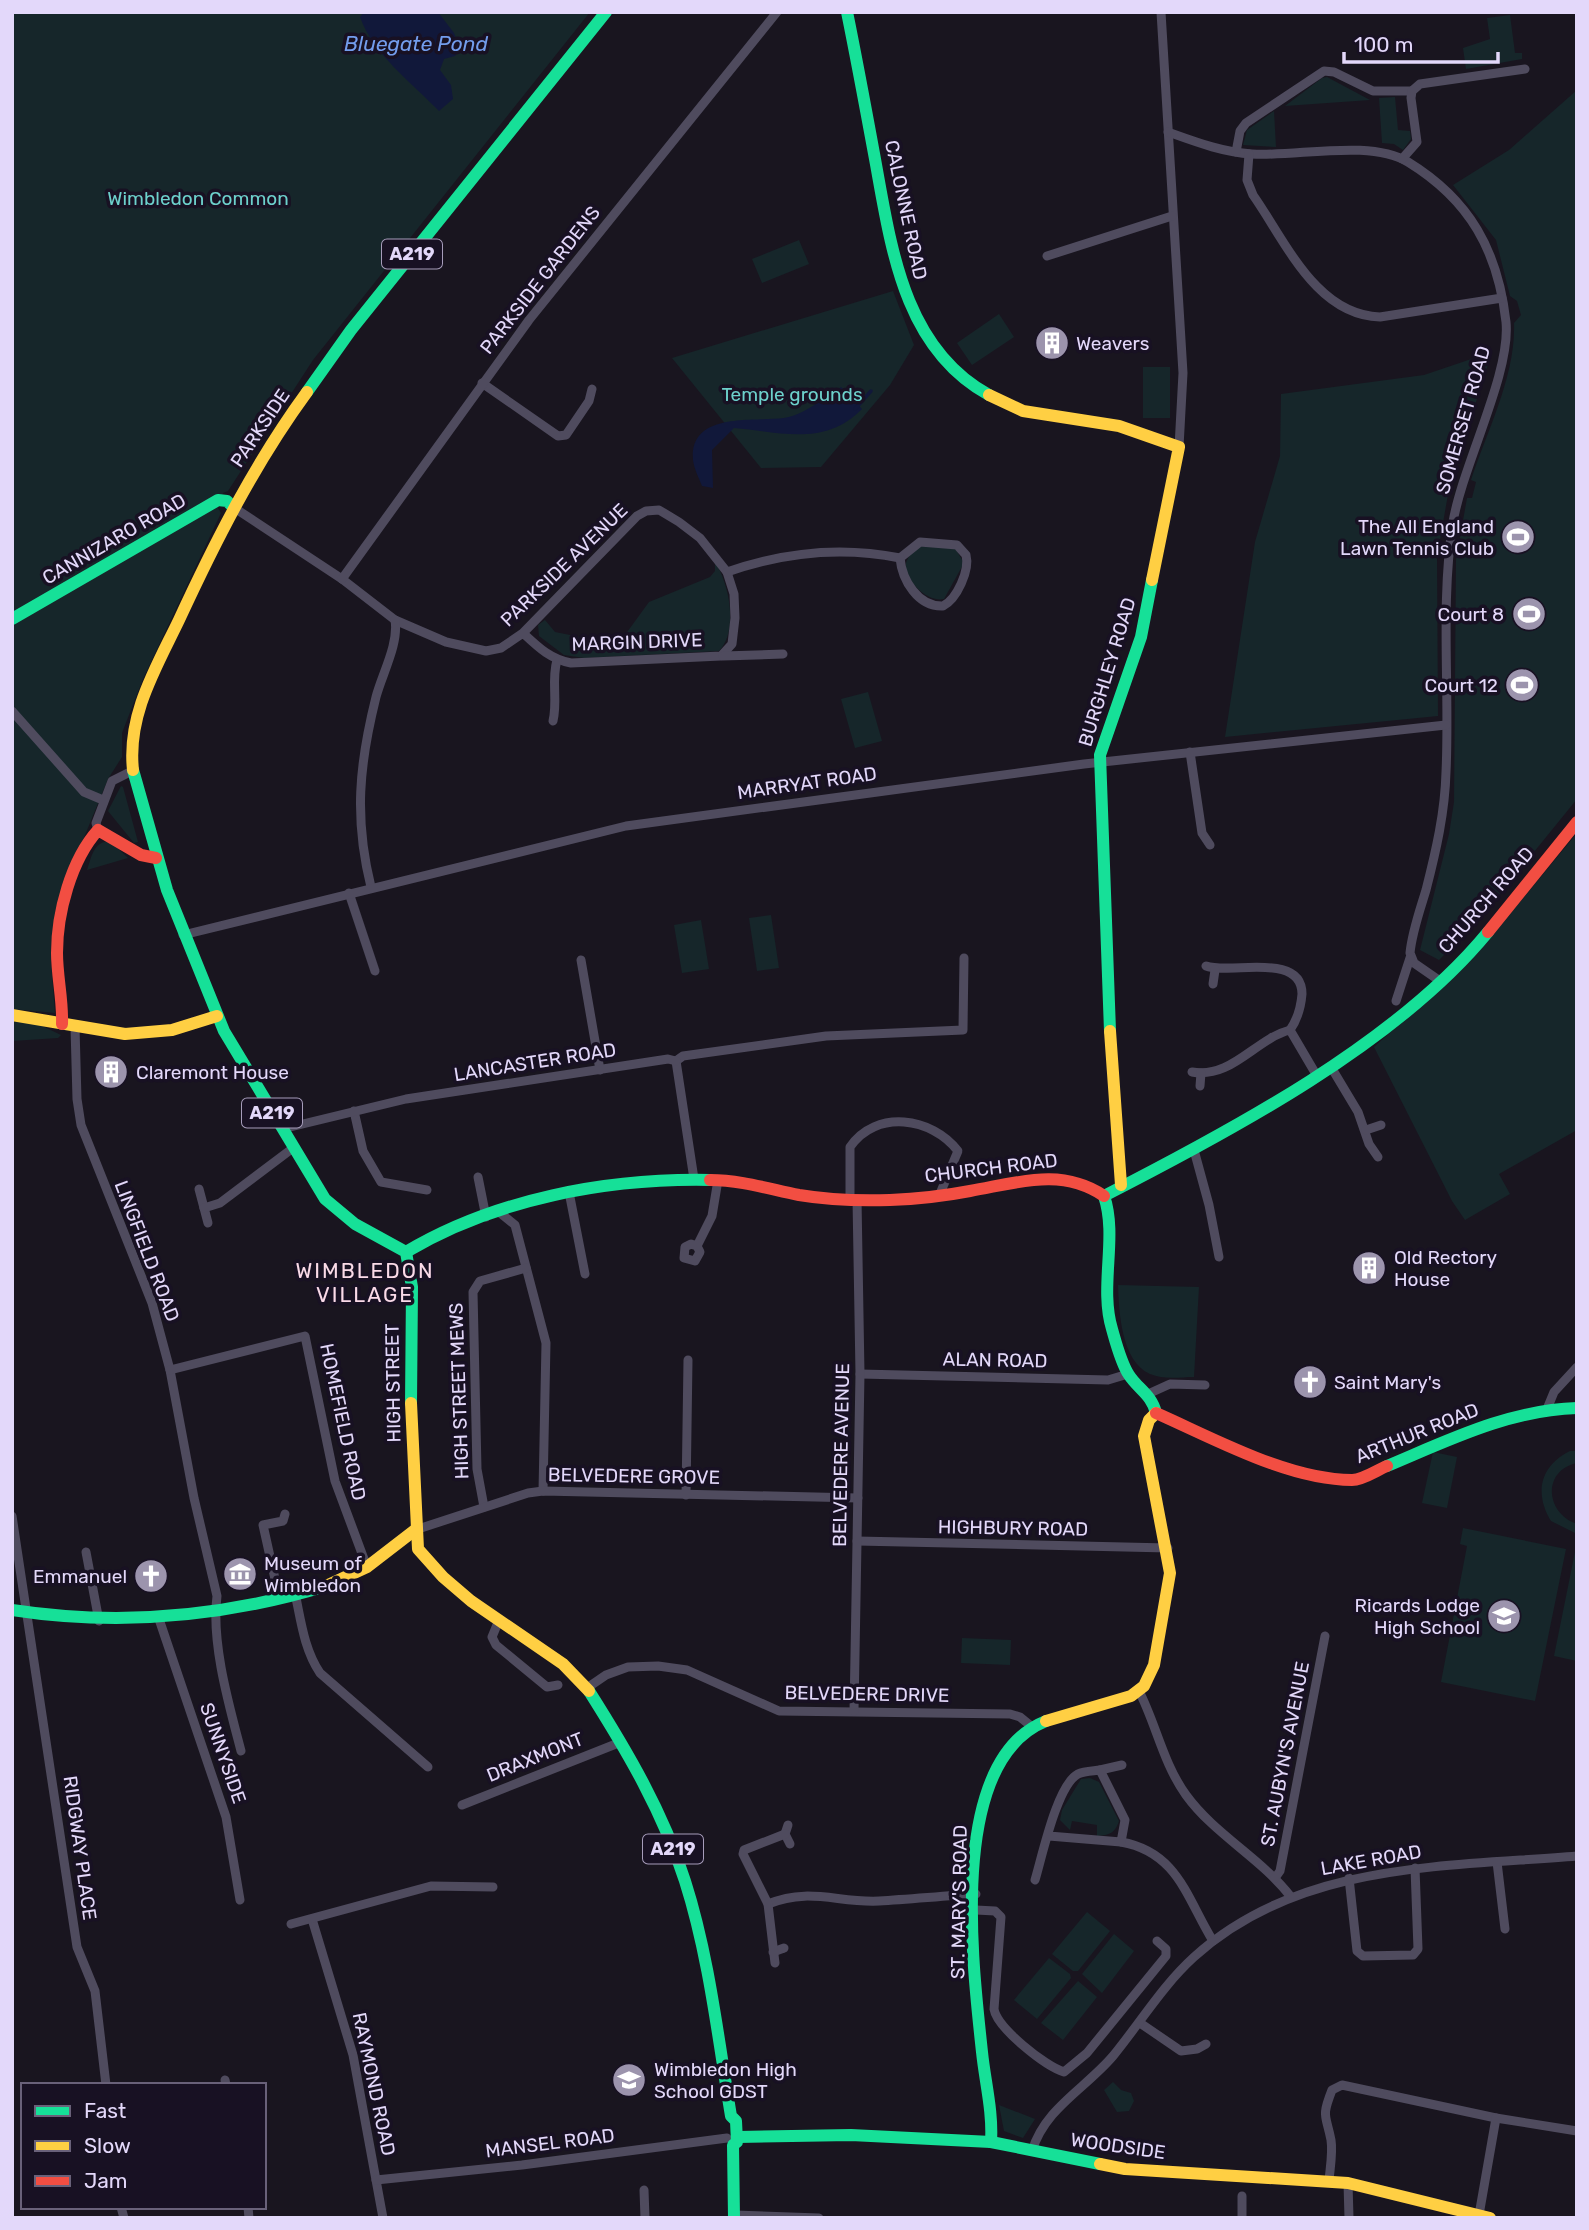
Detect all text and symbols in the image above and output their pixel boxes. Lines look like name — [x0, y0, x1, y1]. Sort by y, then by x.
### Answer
scale bar — [1344, 21, 1498, 65]
water label: Bluegate Pond — [344, 31, 489, 56]
text: 100 m — [1354, 32, 1413, 57]
street label: CALONNE ROAD — [880, 138, 932, 282]
park label: Wimbledon Common — [107, 187, 289, 210]
street label: PARKSIDE GARDENS — [475, 201, 605, 359]
road number: A219 — [382, 240, 442, 268]
building icon: Weavers — [1033, 324, 1071, 362]
place label: Weavers — [1076, 332, 1149, 355]
street label: SOMERSET ROAD — [1431, 343, 1495, 497]
park label: Temple grounds — [721, 383, 863, 406]
street label: PARKSIDE — [225, 385, 295, 471]
street label: CANNIZARO ROAD — [38, 489, 190, 589]
street label: PARKSIDE AVENUE — [496, 499, 632, 631]
place label: The All England Lawn Tennis Club — [1340, 515, 1494, 560]
sports icon: The All England Lawn Tennis Club — [1499, 518, 1537, 556]
street label: BURGHLEY ROAD — [1073, 595, 1141, 749]
sports icon: Court 8 — [1510, 595, 1548, 633]
place label: Court 8 — [1438, 603, 1504, 626]
street label: MARGIN DRIVE — [571, 628, 703, 656]
sports icon: Court 12 — [1503, 666, 1541, 704]
place label: Court 12 — [1424, 674, 1498, 697]
street label: MARRYAT ROAD — [736, 762, 878, 804]
street label: CHURCH ROAD — [1433, 842, 1539, 958]
street label: LANCASTER ROAD — [452, 1038, 618, 1086]
building icon: Claremont House — [92, 1053, 130, 1091]
place label: Claremont House — [136, 1061, 289, 1084]
road number: A219 — [242, 1098, 302, 1128]
street label: CHURCH ROAD — [923, 1148, 1059, 1188]
street label: LINGFIELD ROAD — [110, 1177, 184, 1325]
place label: Old Rectory House — [1394, 1246, 1497, 1291]
building icon: Old Rectory House — [1350, 1249, 1388, 1287]
district label: WIMBLEDON VILLAGE — [295, 1258, 435, 1307]
street label: HIGH STREET MEWS — [444, 1302, 474, 1480]
street label: HIGH STREET — [380, 1323, 406, 1443]
street label: HOMEFIELD ROAD — [315, 1341, 371, 1503]
street label: ALAN ROAD — [942, 1348, 1048, 1372]
street label: BELVEDERE AVENUE — [828, 1363, 854, 1547]
church icon: Saint Mary's — [1291, 1363, 1329, 1401]
place label: Saint Mary's — [1334, 1371, 1441, 1394]
street label: ARTHUR ROAD — [1352, 1398, 1482, 1468]
street label: BELVEDERE GROVE — [548, 1463, 720, 1489]
street label: HIGHBURY ROAD — [938, 1515, 1088, 1541]
place label: Museum of Wimbledon — [264, 1552, 363, 1597]
museum icon: Museum of Wimbledon — [221, 1555, 259, 1593]
church icon: Emmanuel — [132, 1557, 170, 1595]
place label: Emmanuel — [33, 1565, 127, 1588]
place label: Ricards Lodge High School — [1355, 1594, 1480, 1639]
school or university icon: Ricards Lodge High School — [1485, 1597, 1523, 1635]
street label: ST. AUBYN'S AVENUE — [1256, 1660, 1314, 1848]
street label: BELVEDERE DRIVE — [784, 1681, 950, 1707]
street label: SUNNYSIDE — [195, 1700, 251, 1806]
street label: DRAXMONT — [483, 1727, 587, 1787]
street label: RIDGWAY PLACE — [58, 1774, 102, 1922]
street label: ST. MARY'S ROAD — [946, 1825, 972, 1979]
road number: A219 — [643, 1835, 703, 1864]
street label: LAKE ROAD — [1319, 1840, 1423, 1880]
street label: RAYMOND ROAD — [348, 2010, 400, 2158]
place label: Wimbledon High School GDST — [654, 2058, 797, 2103]
school or university icon: Wimbledon High School GDST — [610, 2061, 648, 2099]
legend — [21, 2083, 266, 2209]
text: Fast — [84, 2098, 126, 2123]
street label: MANSEL ROAD — [484, 2124, 616, 2162]
street label: WOODSIDE — [1069, 2128, 1167, 2164]
text: Slow — [84, 2133, 131, 2158]
text: Jam — [84, 2168, 128, 2193]

